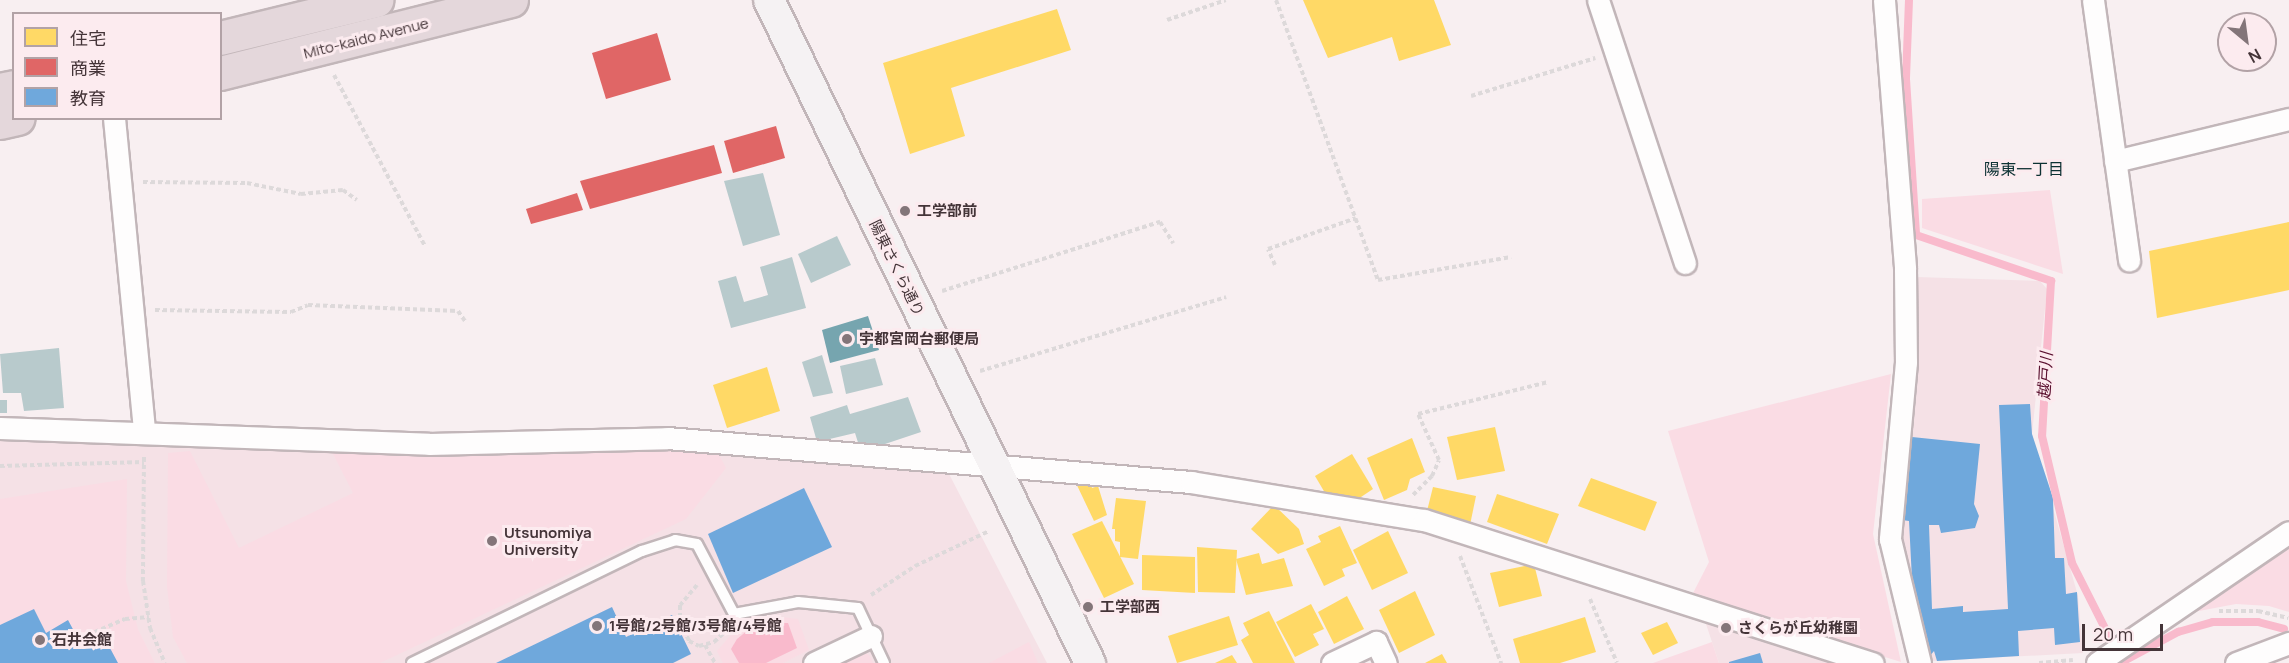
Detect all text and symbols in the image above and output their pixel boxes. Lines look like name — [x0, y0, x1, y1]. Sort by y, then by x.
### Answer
legend — [12, 12, 222, 120]
north arrow — [2217, 12, 2277, 72]
street label: Mito-kaido Avenue — [302, 14, 430, 62]
text: 住宅 — [70, 26, 106, 50]
text: N — [2244, 44, 2265, 68]
text: 商業 — [70, 56, 106, 80]
text: 教育 — [70, 86, 106, 110]
district label: 陽東一丁目 — [1984, 159, 2064, 179]
place label: 工学部前 — [917, 202, 977, 220]
marker: 工学部前 — [898, 204, 912, 218]
street label: 陽東さくら通り — [866, 217, 928, 319]
place label: 宇都宮岡台郵便局 — [859, 330, 979, 348]
marker: 宇都宮岡台郵便局 — [840, 332, 854, 346]
water label: 越戸川 — [2034, 352, 2056, 400]
place label: Utsunomiya University — [504, 523, 592, 558]
marker: Utsunomiya University — [485, 534, 499, 548]
place label: 工学部西 — [1100, 598, 1160, 616]
marker: 工学部西 — [1081, 600, 1095, 614]
scale bar — [2085, 612, 2166, 650]
place label: 1号館/2号館/3号館/4号館 — [609, 617, 782, 635]
marker: 1号館/2号館/3号館/4号館 — [590, 619, 604, 633]
place label: さくらが丘幼稚園 — [1738, 619, 1858, 637]
marker: さくらが丘幼稚園 — [1719, 621, 1733, 635]
text: 20 m — [2093, 622, 2133, 646]
place label: 石井会館 — [52, 631, 112, 649]
marker: 石井会館 — [33, 633, 47, 647]

